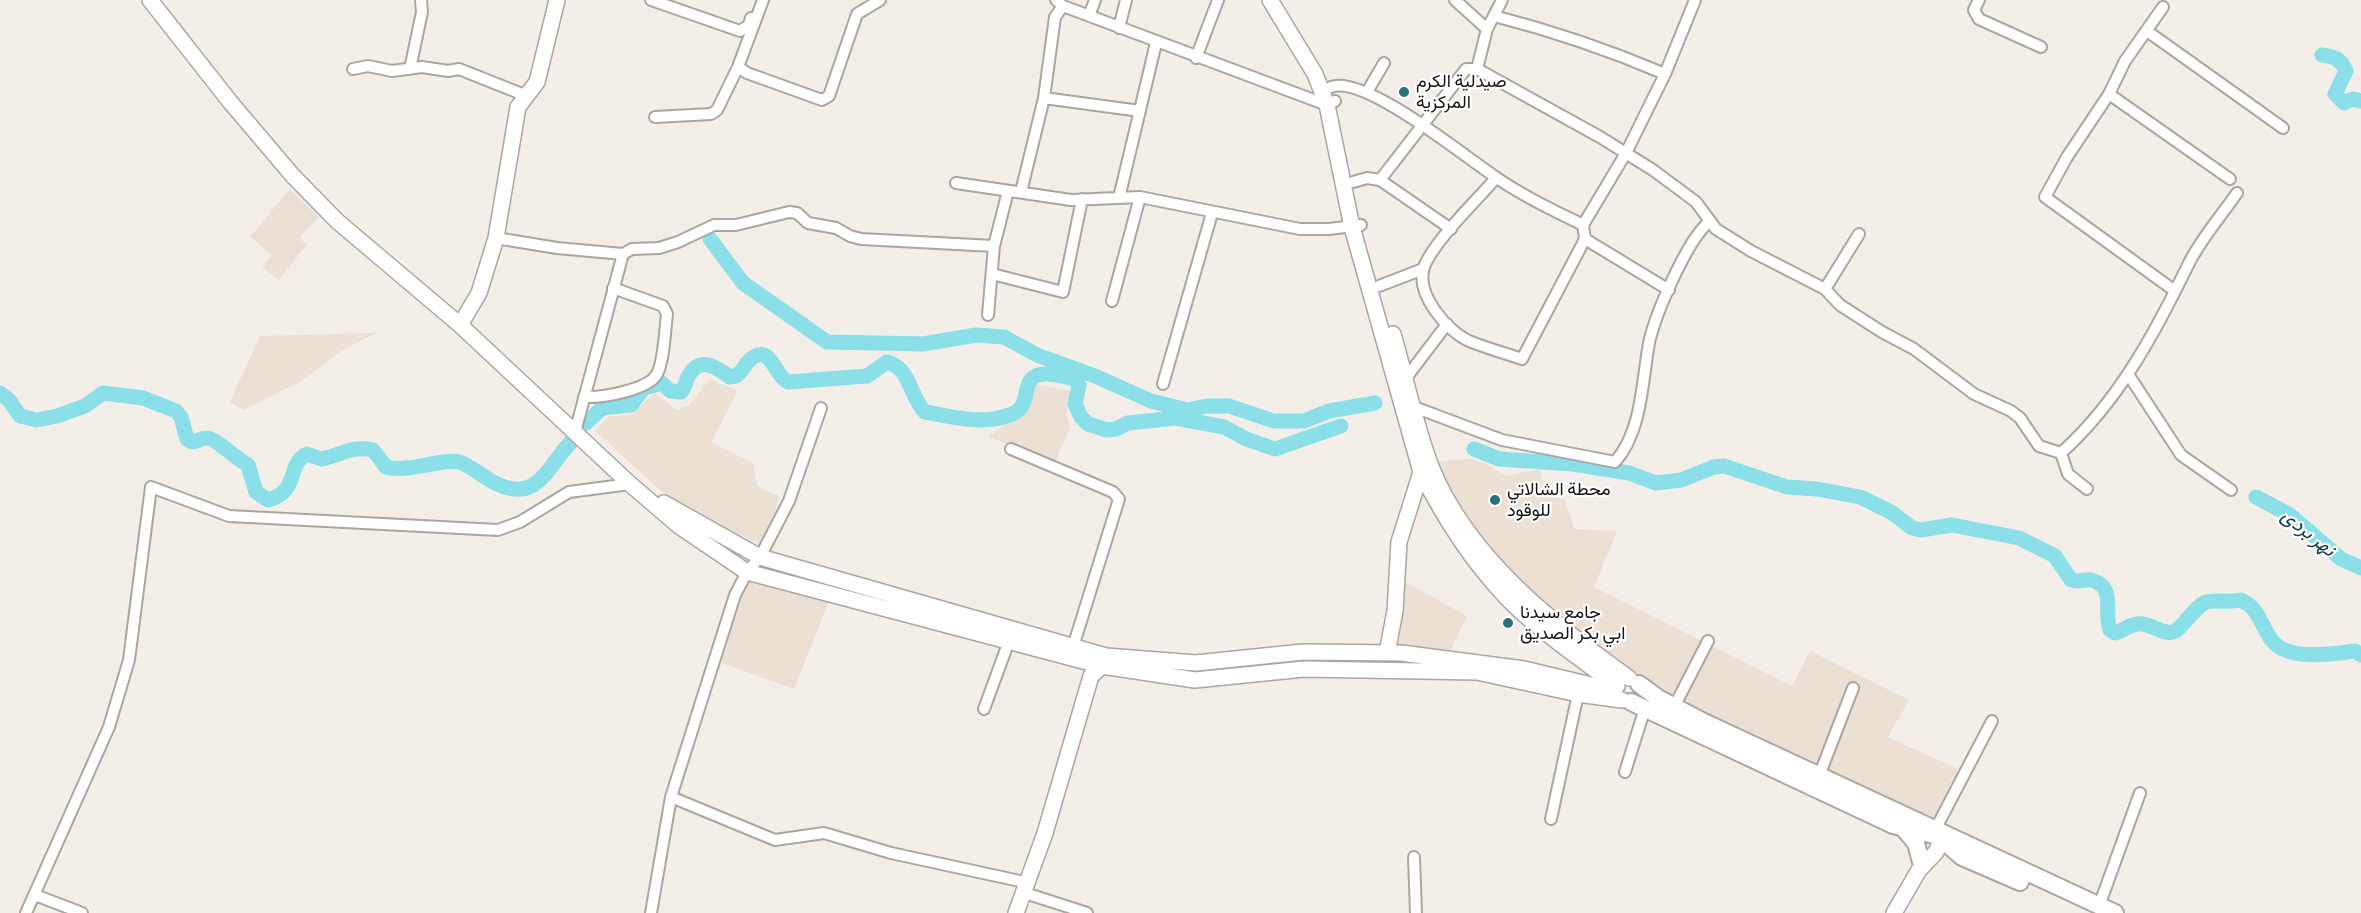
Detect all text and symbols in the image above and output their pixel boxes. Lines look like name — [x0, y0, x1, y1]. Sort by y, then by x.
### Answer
place label: صيدلية الكرم المركزية — [1416, 71, 1507, 113]
marker: صيدلية الكرم المركزية — [1397, 85, 1411, 99]
place label: محطة الشالاتي للوقود — [1507, 479, 1611, 522]
marker: محطة الشالاتي للوقود — [1488, 493, 1502, 507]
water label: نهر بردى — [2276, 504, 2340, 562]
place label: جامع سيدنا ابي بكر الصديق — [1520, 602, 1625, 644]
marker: جامع سيدنا ابي بكر الصديق — [1501, 616, 1515, 630]

